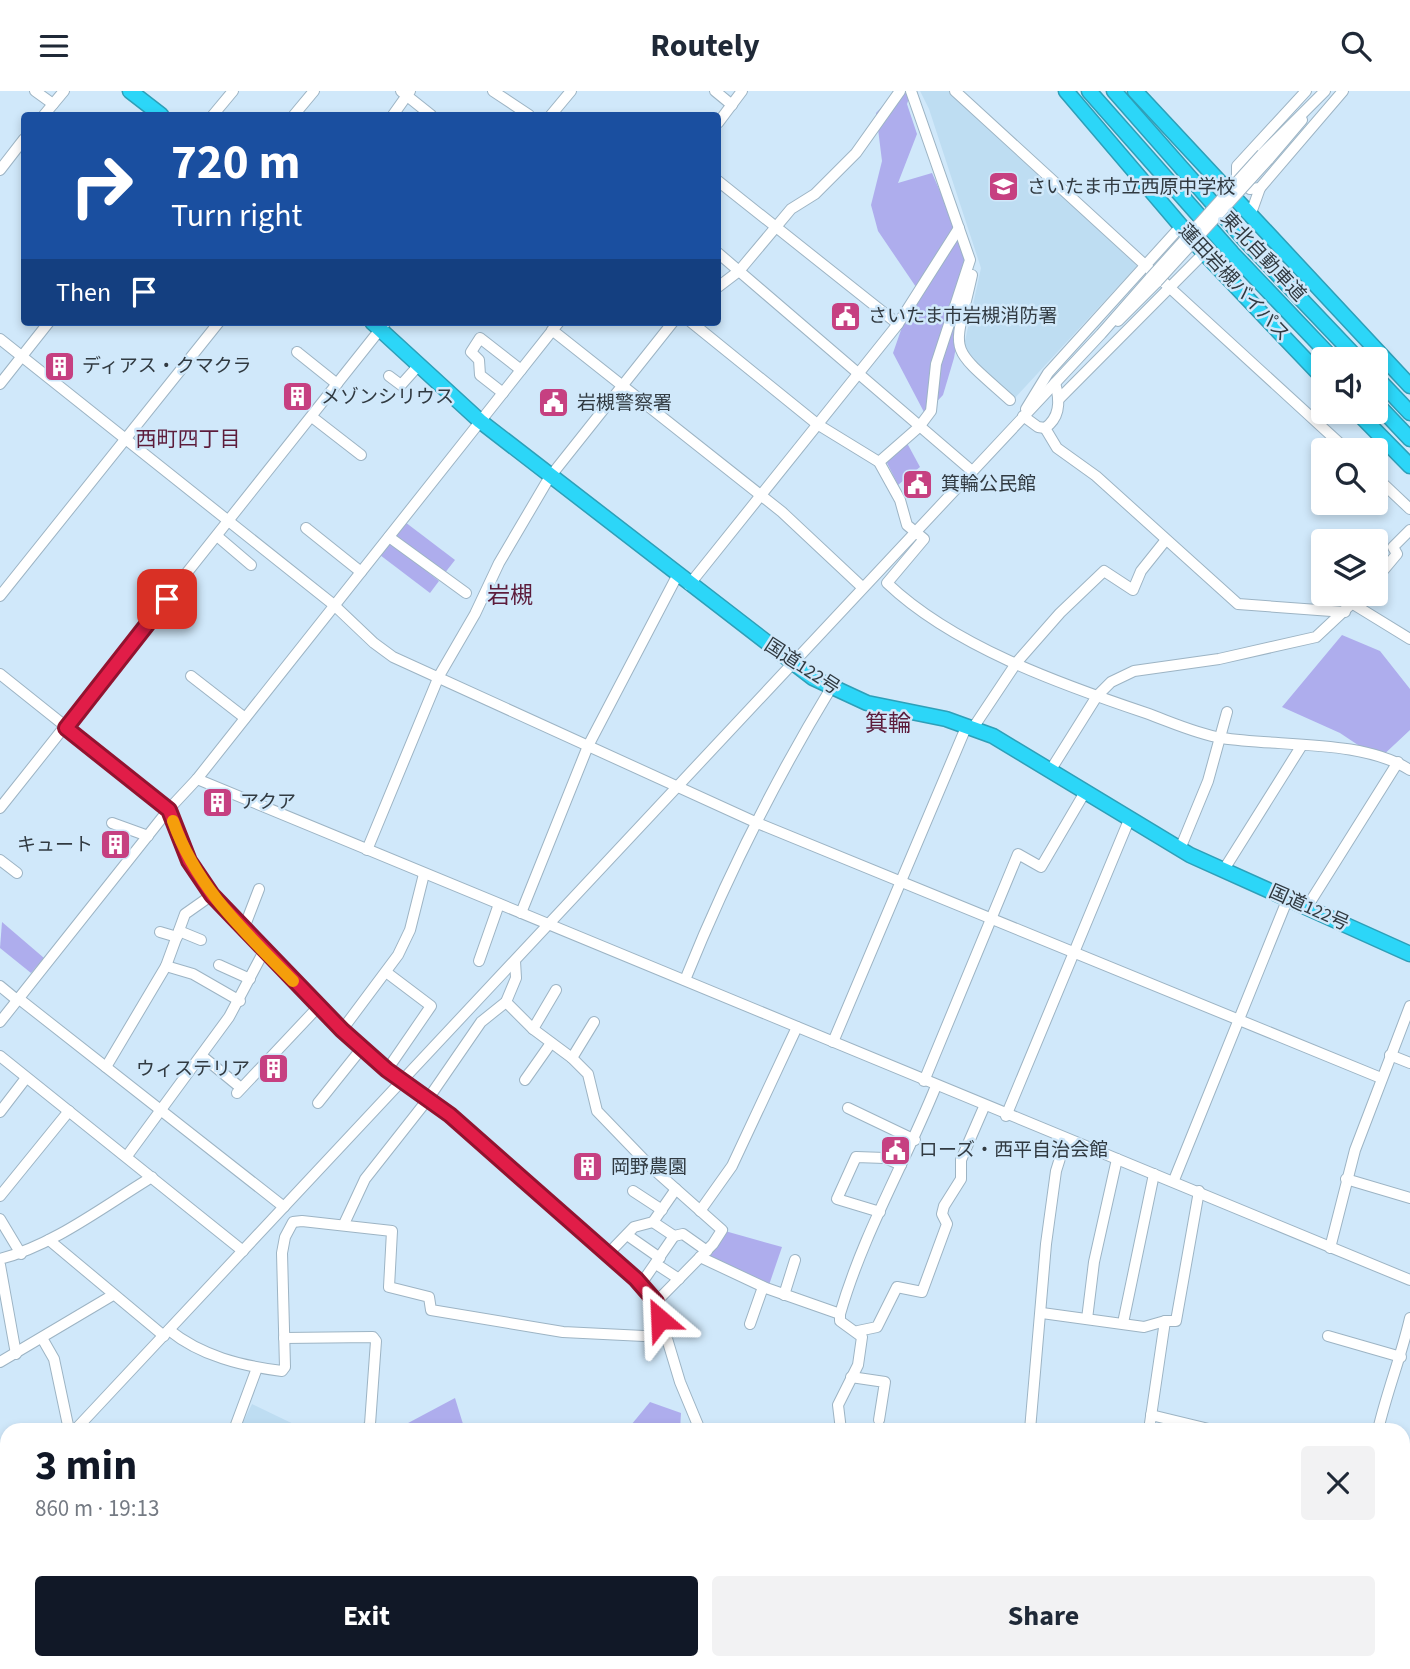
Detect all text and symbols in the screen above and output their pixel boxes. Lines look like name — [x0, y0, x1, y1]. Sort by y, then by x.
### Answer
text: Routely — [650, 23, 760, 69]
icon: menu — [35, 27, 73, 65]
icon: search — [1337, 27, 1375, 65]
text: 720 m — [171, 128, 300, 198]
icon: right — [56, 140, 147, 231]
school or university icon: さいたま市立西原中学校 — [987, 170, 1021, 204]
place label: さいたま市立西原中学校 — [1027, 174, 1235, 201]
text: Turn right — [171, 193, 302, 239]
street label: 東北自動車道 — [1214, 206, 1312, 308]
street label: 蓮田岩槻バイパス — [1172, 218, 1296, 348]
icon: arrive — [125, 273, 163, 311]
text: Then — [56, 274, 111, 311]
public building icon: さいたま市岩槻消防署 — [828, 299, 862, 333]
place label: さいたま市岩槻消防署 — [868, 303, 1057, 330]
map controls — [1311, 347, 1388, 606]
button: sound — [1311, 347, 1388, 424]
building icon: ディアス・クマクラ — [42, 349, 76, 383]
place label: ディアス・クマクラ — [82, 353, 252, 380]
building icon: メゾンシリウス — [281, 380, 315, 414]
place label: メゾンシリウス — [321, 384, 454, 411]
public building icon: 岩槻警察署 — [537, 386, 571, 420]
place label: 岩槻警察署 — [577, 390, 672, 417]
district label: 西町四丁目 — [136, 424, 241, 454]
button: search — [1311, 438, 1388, 515]
public building icon: 箕輪公民館 — [901, 467, 935, 501]
place label: 箕輪公民館 — [941, 471, 1036, 498]
button: layers — [1311, 529, 1388, 606]
pin — [137, 569, 197, 629]
district label: 岩槻 — [487, 579, 533, 612]
icon: arrive — [148, 580, 186, 618]
street label: 国道122号 — [759, 632, 845, 702]
district label: 箕輪 — [865, 707, 911, 740]
building icon: アクア — [200, 785, 234, 819]
place label: アクア — [240, 789, 296, 816]
building icon: キュート — [99, 828, 133, 862]
place label: キュート — [17, 832, 93, 859]
street label: 国道122号 — [1265, 878, 1353, 938]
building icon: ウィステリア — [256, 1052, 290, 1086]
place label: ウィステリア — [136, 1056, 250, 1083]
public building icon: ローズ・西平自治会館 — [879, 1133, 913, 1167]
place label: ローズ・西平自治会館 — [919, 1137, 1108, 1164]
building icon: 岡野農園 — [571, 1150, 605, 1184]
place label: 岡野農園 — [611, 1154, 687, 1181]
position arrow — [623, 1282, 697, 1356]
text: 3 min — [35, 1436, 137, 1496]
button: close — [1301, 1446, 1375, 1520]
text: 860 m · 19:13 — [35, 1492, 159, 1525]
button: Exit — [35, 1576, 698, 1656]
button: Share — [712, 1576, 1375, 1656]

